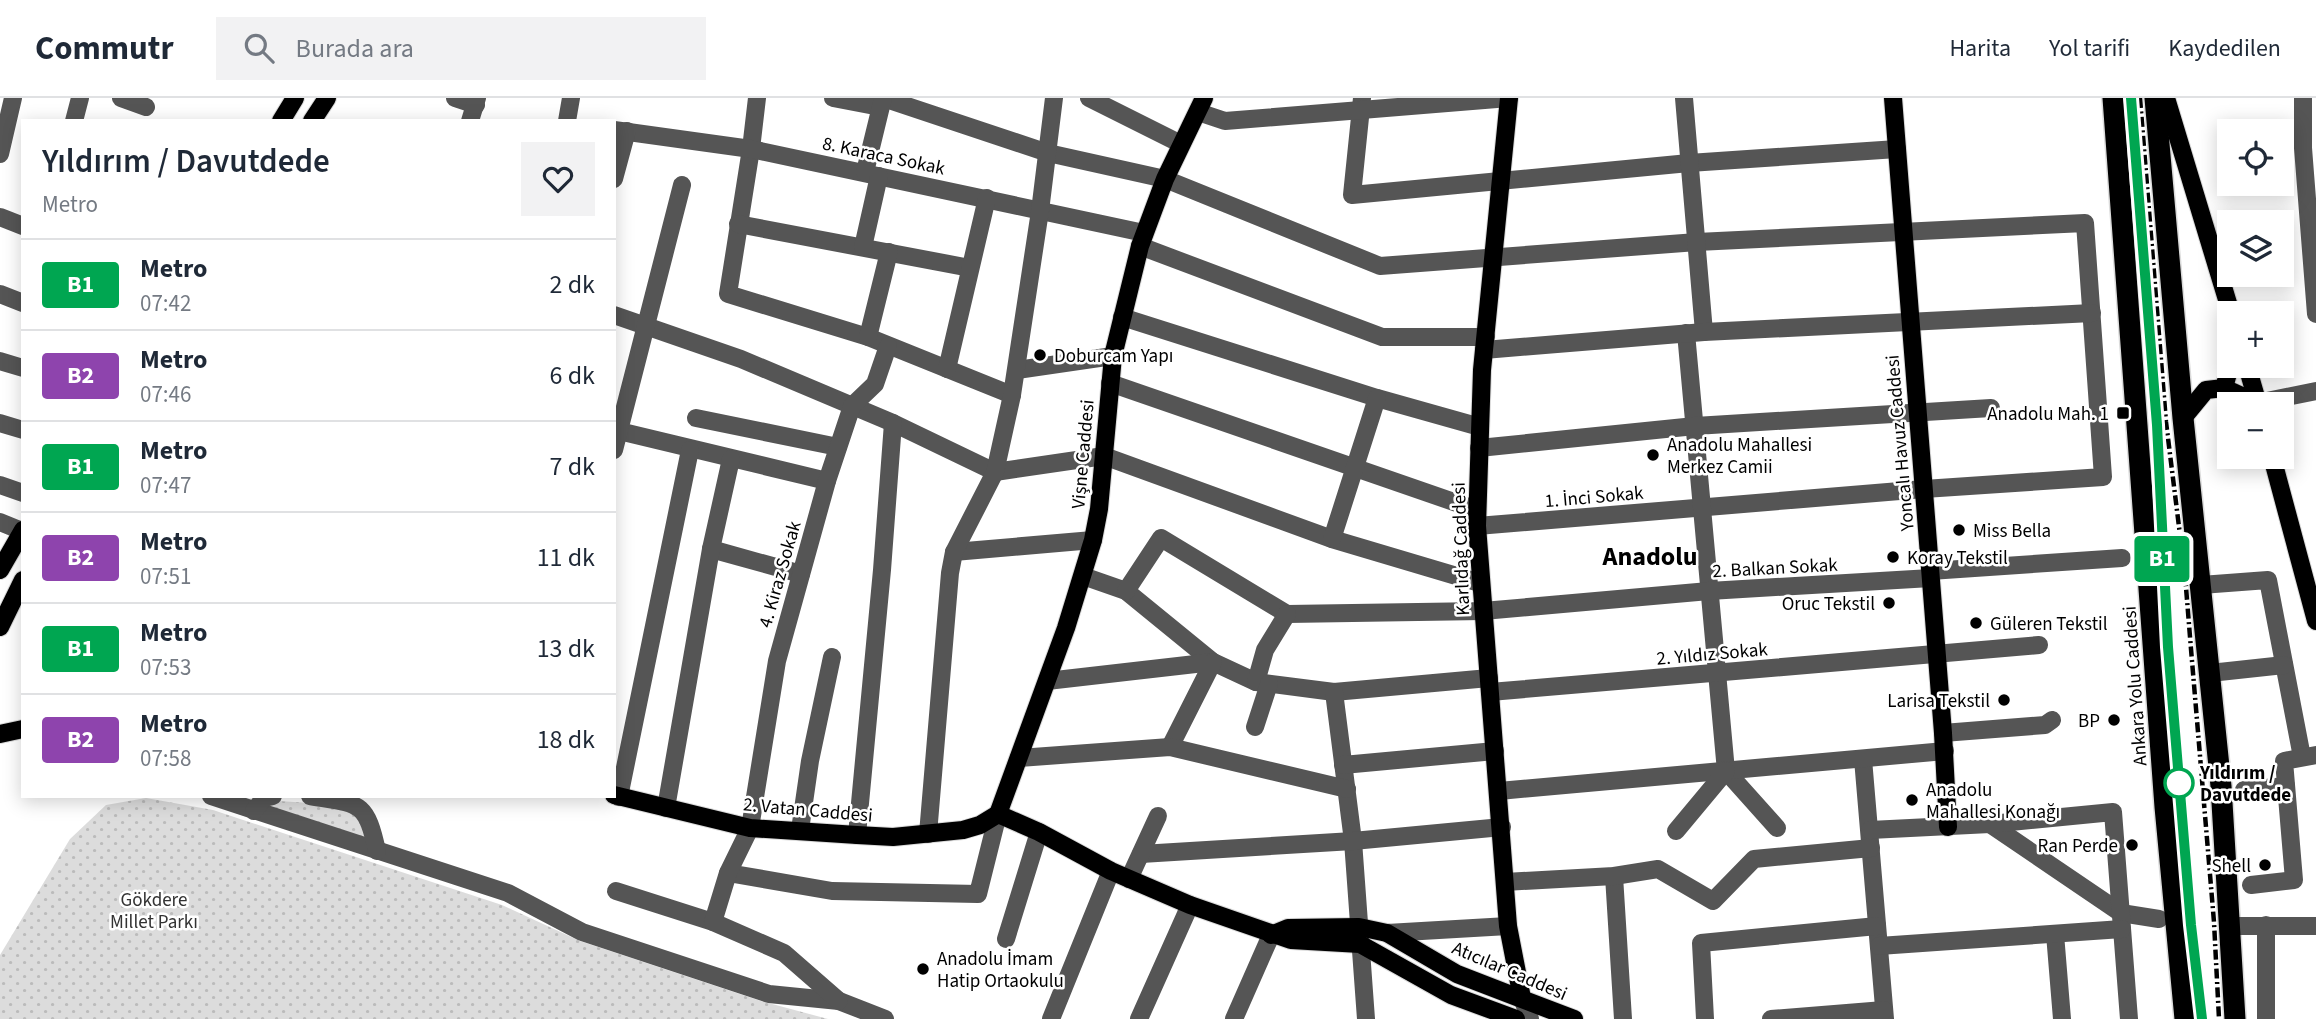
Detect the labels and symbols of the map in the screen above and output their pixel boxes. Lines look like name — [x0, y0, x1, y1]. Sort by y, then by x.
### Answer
street label: 8. Karaca Sokak — [820, 130, 948, 183]
place label: Doburcam Yapı — [1054, 343, 1173, 370]
marker: Doburcam Yapı — [1032, 347, 1048, 363]
street label: Yoncalı Havuz Caddesi — [1879, 354, 1922, 533]
street label: Vişne Caddesi — [1065, 398, 1102, 510]
place label: Anadolu Mah. 1 — [1987, 401, 2109, 428]
marker: Anadolu Mah. 1 — [2115, 405, 2131, 421]
place label: Anadolu Mahallesi Merkez Camii — [1667, 432, 1812, 481]
marker: Anadolu Mahallesi Merkez Camii — [1645, 447, 1661, 463]
street label: 1. İnci Sokak — [1544, 480, 1645, 515]
street label: Karlıdağ Caddesi — [1446, 482, 1477, 616]
street label: 4. Kiraz Sokak — [752, 517, 809, 631]
place label: Miss Bella — [1973, 518, 2051, 545]
marker: Miss Bella — [1951, 522, 1967, 538]
line badge: B1 — [2130, 536, 2194, 582]
district label: Anadolu — [1601, 538, 1698, 575]
place label: Koray Tekstil — [1907, 545, 2008, 572]
marker: Koray Tekstil — [1885, 549, 1901, 565]
street label: 2. Balkan Sokak — [1712, 552, 1839, 585]
place label: Oruc Tekstil — [1782, 591, 1875, 618]
marker: Oruc Tekstil — [1881, 595, 1897, 611]
street label: Ankara Yolu Caddesi — [2116, 605, 2155, 767]
place label: Güleren Tekstil — [1990, 611, 2108, 638]
marker: Güleren Tekstil — [1968, 615, 1984, 631]
street label: 2. Yıldız Sokak — [1655, 636, 1769, 673]
place label: Larisa Tekstil — [1887, 688, 1990, 715]
marker: Larisa Tekstil — [1996, 692, 2012, 708]
place label: BP — [2078, 708, 2100, 735]
marker: BP — [2106, 712, 2122, 728]
place label: Yıldırım / Davutdede — [2199, 760, 2291, 809]
marker: Yıldırım / Davutdede — [2164, 768, 2194, 798]
place label: Anadolu Mahallesi Konağı — [1926, 777, 2060, 826]
street label: 2. Vatan Caddesi — [742, 791, 874, 830]
marker: Anadolu Mahallesi Konağı — [1904, 792, 1920, 808]
place label: Ran Perde — [2037, 833, 2118, 860]
marker: Ran Perde — [2124, 837, 2140, 853]
place label: Shell — [2211, 853, 2251, 880]
marker: Shell — [2257, 857, 2273, 873]
park label: Gökdere Millet Parkı — [110, 887, 198, 936]
street label: Atıcılar Caddesi — [1448, 935, 1571, 1008]
place label: Anadolu İmam Hatip Ortaokulu — [937, 946, 1064, 995]
marker: Anadolu İmam Hatip Ortaokulu — [915, 961, 931, 977]

